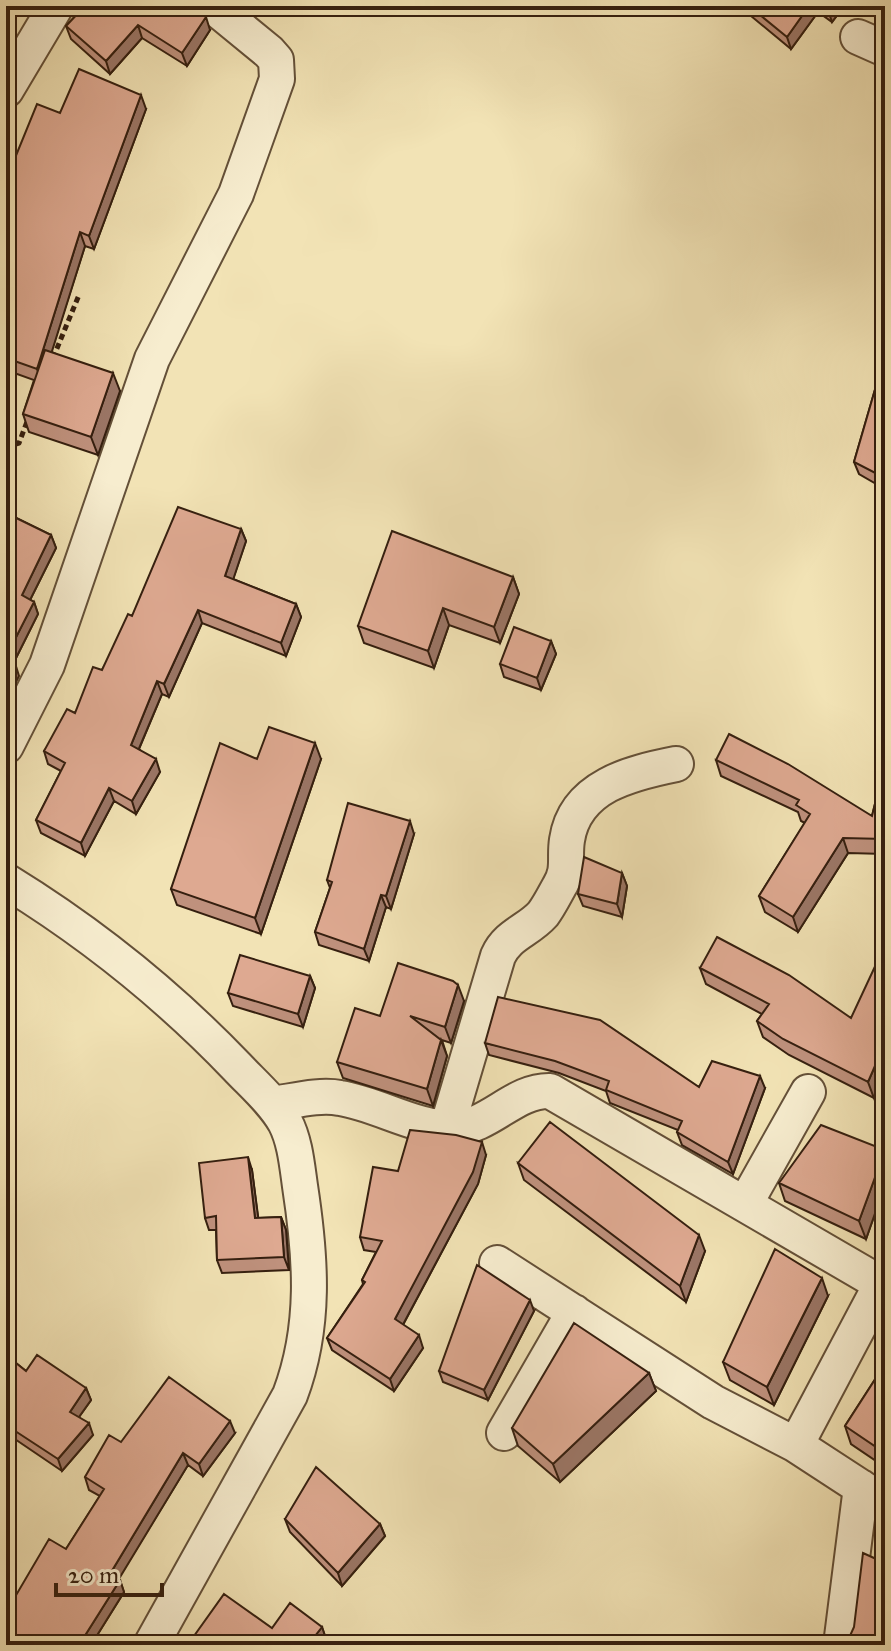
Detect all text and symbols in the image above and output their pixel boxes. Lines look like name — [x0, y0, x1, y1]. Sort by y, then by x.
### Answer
scale bar — [56, 1547, 162, 1597]
text: 20 m — [68, 1560, 119, 1590]

